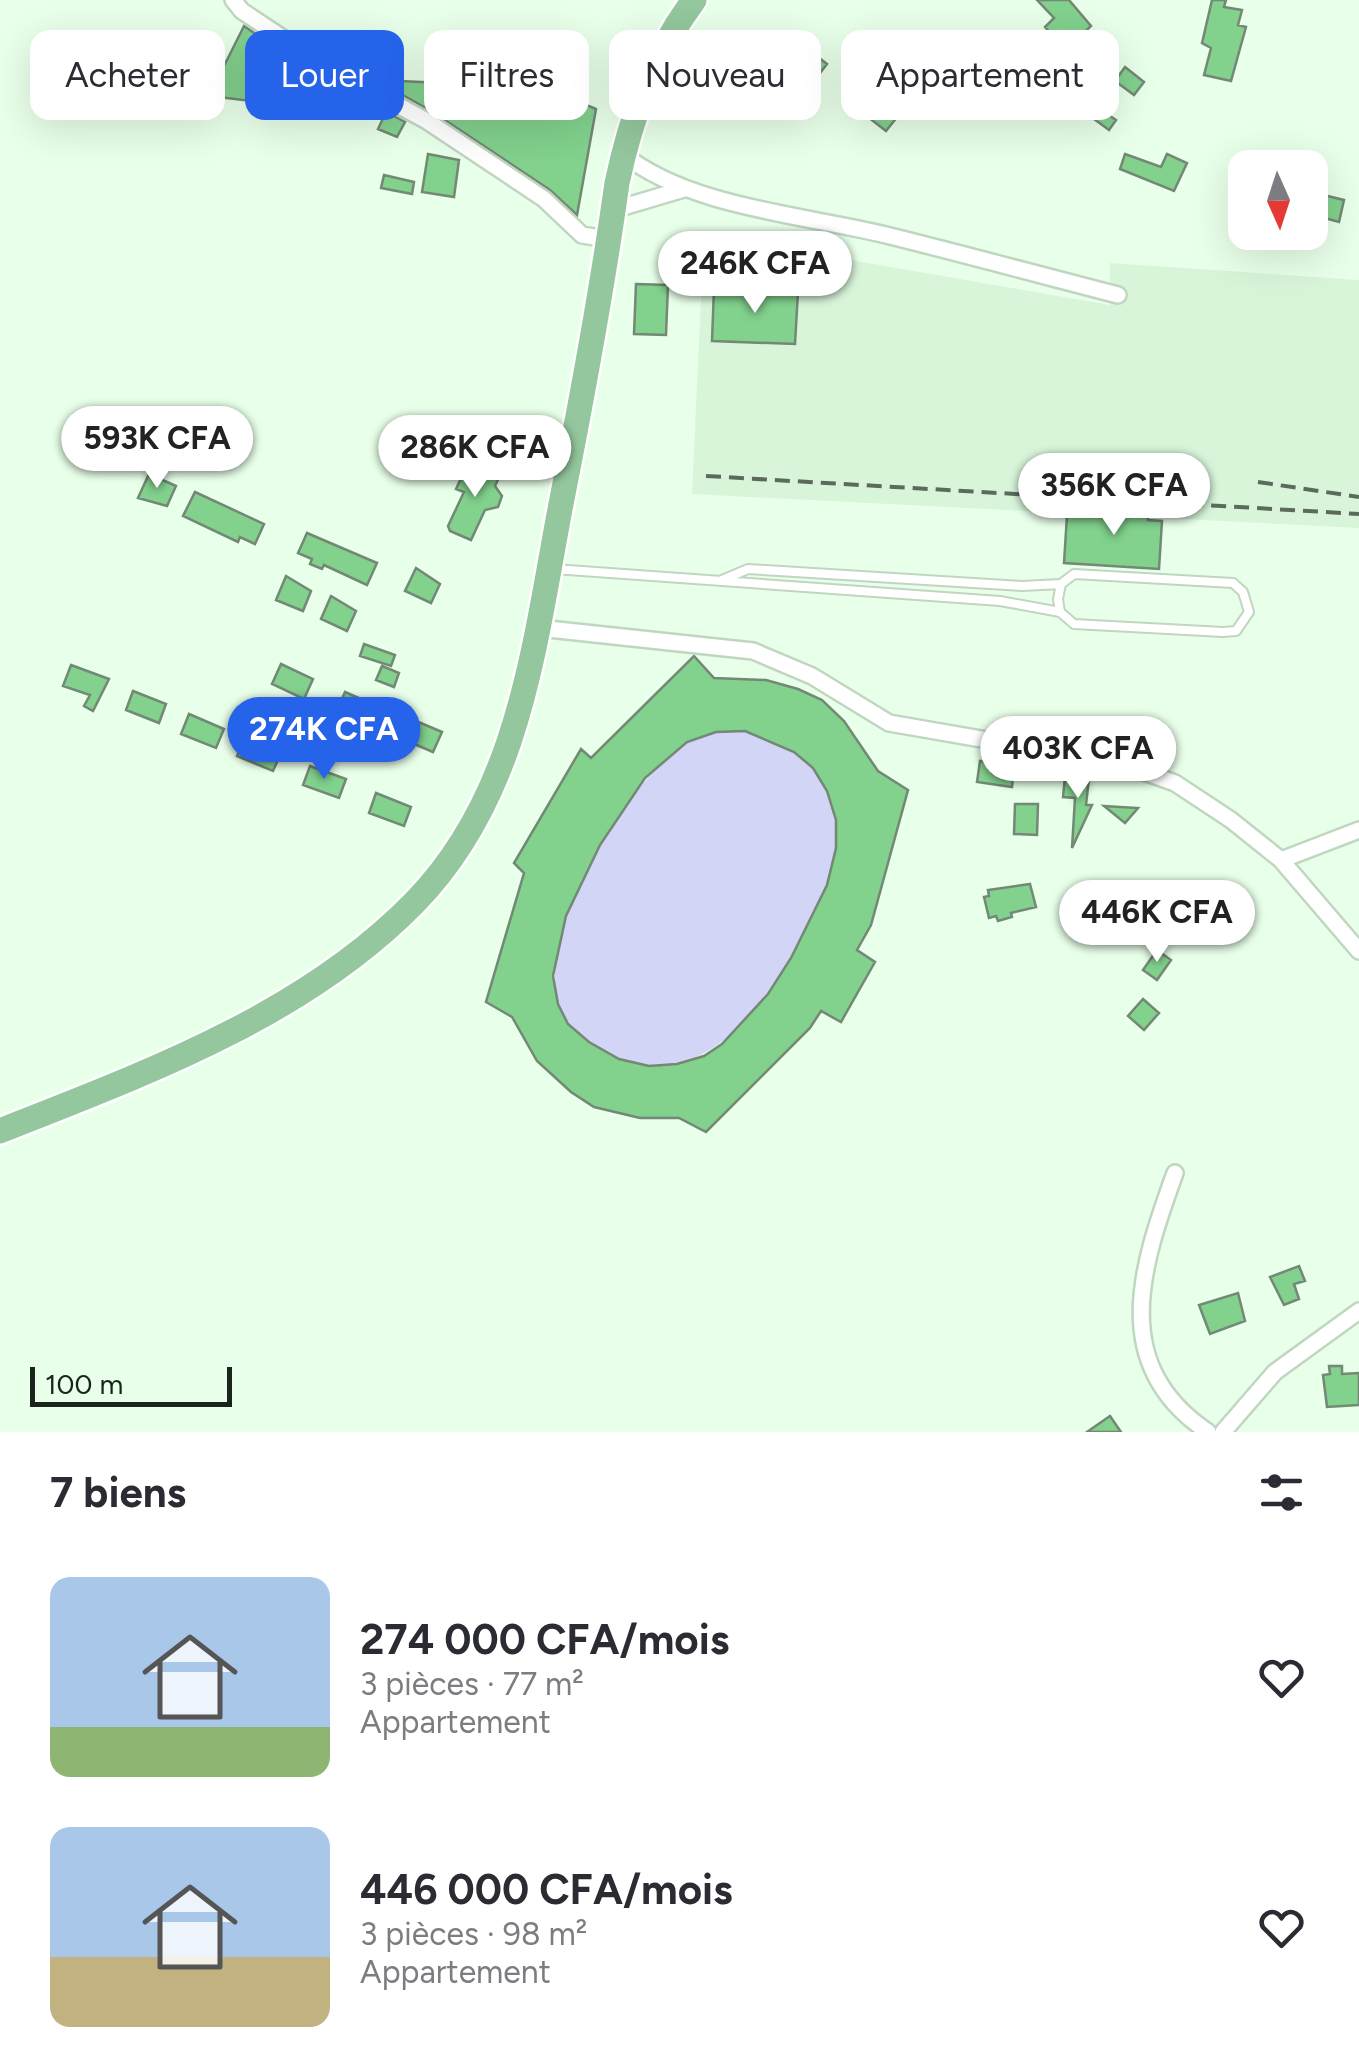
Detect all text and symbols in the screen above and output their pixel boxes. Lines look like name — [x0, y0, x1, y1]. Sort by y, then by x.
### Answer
chip: Acheter — [30, 30, 225, 120]
chip: Louer — [245, 30, 404, 120]
chip: Filtres — [424, 30, 589, 120]
chip: Nouveau — [609, 30, 821, 120]
chip: Appartement — [841, 30, 1119, 120]
north arrow — [1228, 150, 1328, 250]
map controls — [1228, 150, 1328, 250]
pin: 246K CFA — [652, 231, 858, 316]
text: 246K CFA — [680, 244, 830, 282]
pin: 593K CFA — [54, 406, 260, 491]
pin: 286K CFA — [372, 415, 578, 500]
text: 593K CFA — [83, 419, 231, 457]
text: 286K CFA — [400, 428, 550, 466]
pin: 356K CFA — [1011, 453, 1217, 538]
text: 356K CFA — [1040, 466, 1188, 504]
pin: 274K CFA — [221, 697, 427, 782]
text: 274K CFA — [249, 710, 399, 748]
pin: 403K CFA — [975, 716, 1181, 801]
text: 403K CFA — [1002, 729, 1154, 767]
pin: 446K CFA — [1054, 880, 1260, 965]
text: 446K CFA — [1081, 893, 1233, 931]
scale bar — [30, 1362, 232, 1406]
text: 100 m — [45, 1367, 123, 1401]
icon: filters — [1254, 1465, 1309, 1520]
text: 7 biens — [50, 1467, 186, 1518]
text: 274 000 CFA/mois — [360, 1614, 729, 1665]
icon: home — [130, 1617, 250, 1737]
icon: heart — [1254, 1650, 1309, 1705]
text: 3 pièces · 77 m² — [360, 1665, 584, 1703]
text: Appartement — [360, 1703, 551, 1741]
text: 446 000 CFA/mois — [360, 1864, 733, 1915]
icon: home — [130, 1867, 250, 1987]
icon: heart — [1254, 1900, 1309, 1955]
text: 3 pièces · 98 m² — [360, 1915, 587, 1953]
text: Appartement — [360, 1953, 551, 1991]

